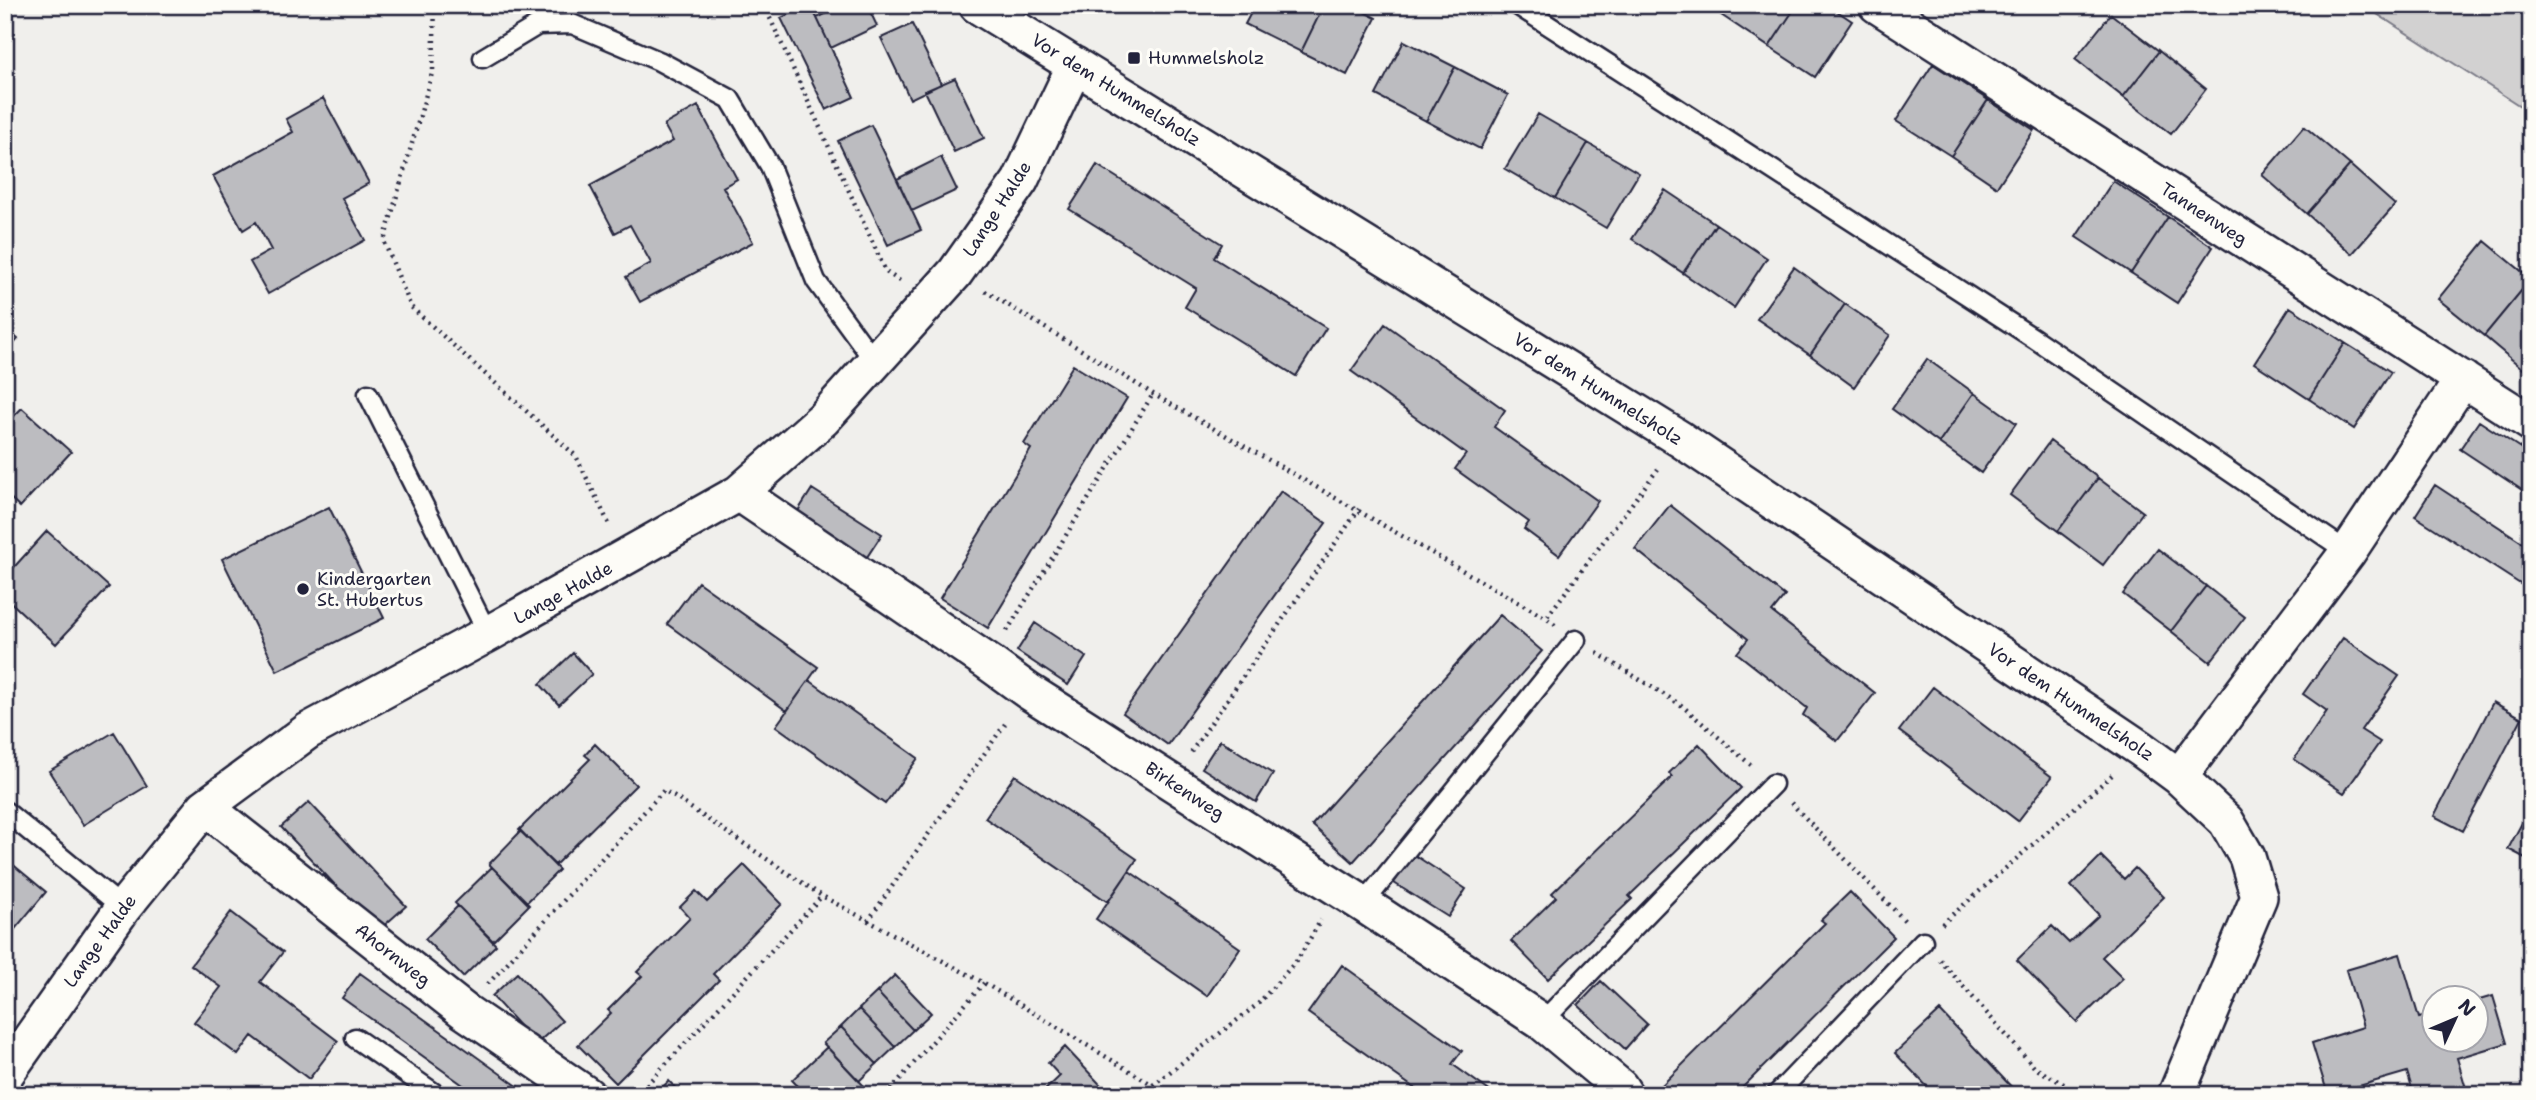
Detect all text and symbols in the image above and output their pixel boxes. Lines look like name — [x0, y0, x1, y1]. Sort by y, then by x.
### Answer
street label: Vor dem Hummelsholz — [1027, 28, 1205, 152]
place label: Hummelsholz — [1148, 46, 1265, 70]
marker: Hummelsholz — [1126, 50, 1142, 66]
street label: Lange Halde — [957, 156, 1037, 262]
street label: Tannenweg — [2156, 177, 2252, 251]
street label: Vor dem Hummelsholz — [1509, 327, 1687, 451]
street label: Lange Halde — [509, 556, 617, 630]
place label: Kindergarten St. Hubertus — [317, 567, 431, 612]
marker: Kindergarten St. Hubertus — [295, 581, 311, 597]
street label: Vor dem Hummelsholz — [1983, 637, 2159, 767]
street label: Birkenweg — [1141, 756, 1229, 826]
street label: Lange Halde — [58, 890, 142, 992]
street label: Ahornweg — [350, 918, 436, 992]
north arrow — [2420, 984, 2490, 1054]
text: N — [2453, 993, 2481, 1022]

